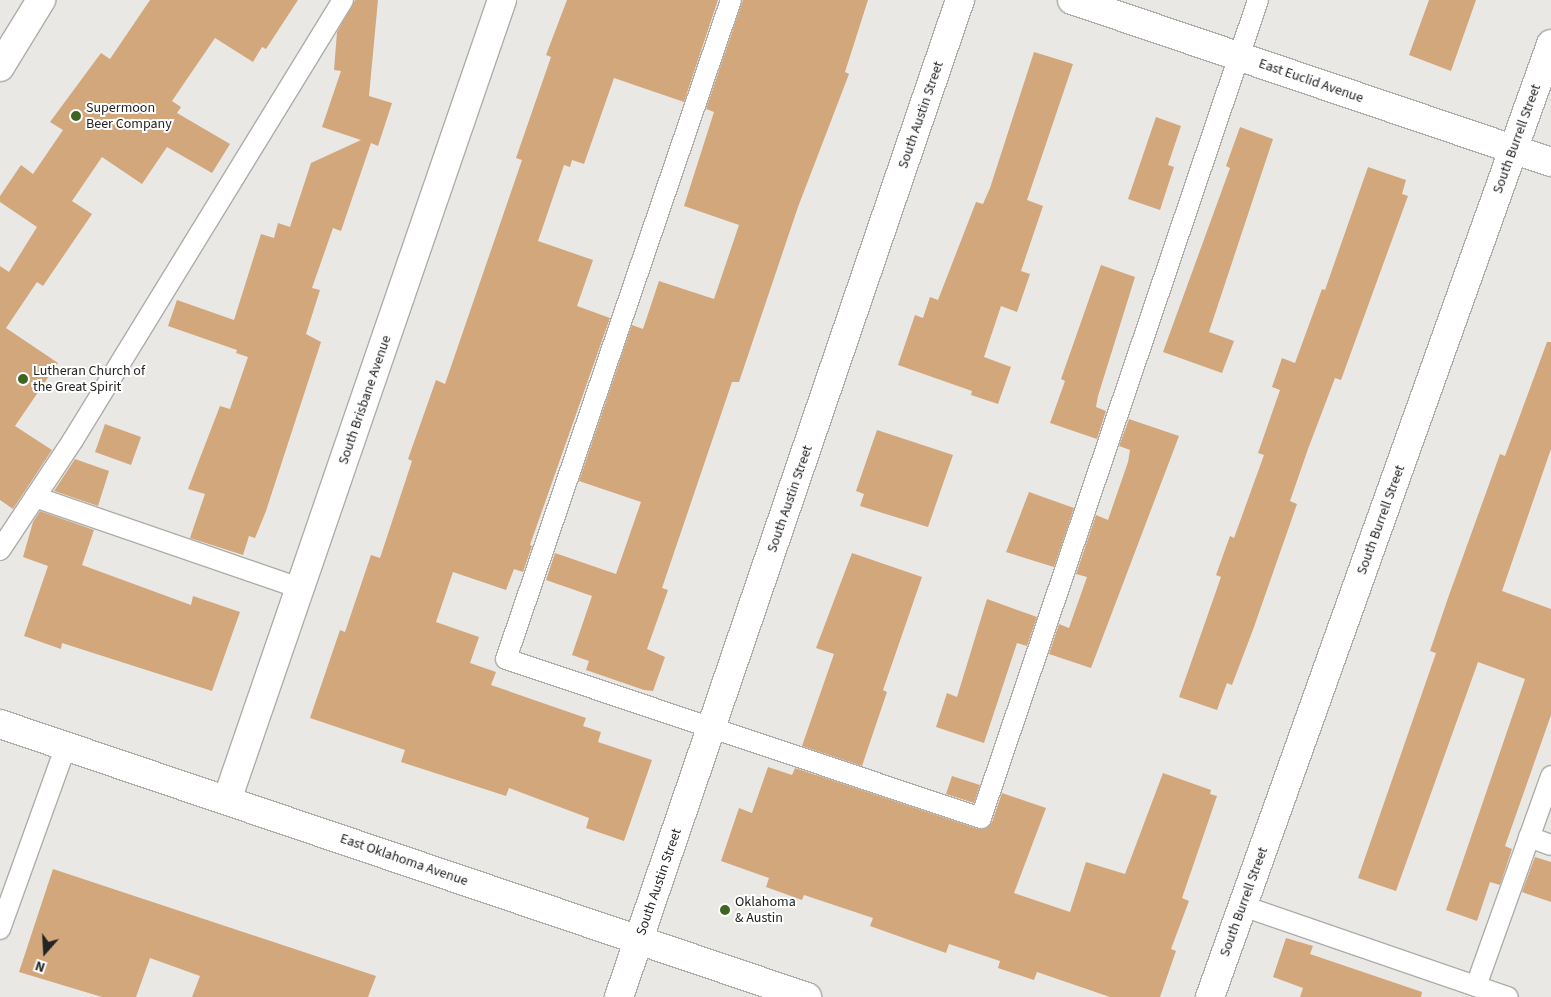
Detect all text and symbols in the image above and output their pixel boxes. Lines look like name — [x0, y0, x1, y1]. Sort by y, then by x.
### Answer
street label: East Euclid Avenue — [1256, 55, 1366, 107]
street label: South Austin Street — [895, 59, 947, 171]
street label: South Burrell Street — [1489, 82, 1545, 196]
place label: Supermoon Beer Company — [86, 100, 172, 132]
marker: Supermoon Beer Company — [70, 110, 82, 122]
street label: South Brisbane Avenue — [335, 333, 395, 467]
place label: Lutheran Church of the Great Spirit — [33, 363, 145, 396]
marker: Lutheran Church of the Great Spirit — [17, 373, 29, 385]
street label: South Austin Street — [764, 443, 816, 555]
street label: South Burrell Street — [1353, 463, 1409, 577]
street label: South Austin Street — [633, 826, 685, 938]
street label: East Oklahoma Avenue — [338, 830, 470, 890]
street label: South Burrell Street — [1216, 845, 1272, 959]
place label: Oklahoma & Austin — [735, 894, 796, 926]
marker: Oklahoma & Austin — [719, 904, 731, 916]
north arrow — [20, 927, 70, 977]
text: N — [32, 955, 48, 977]

